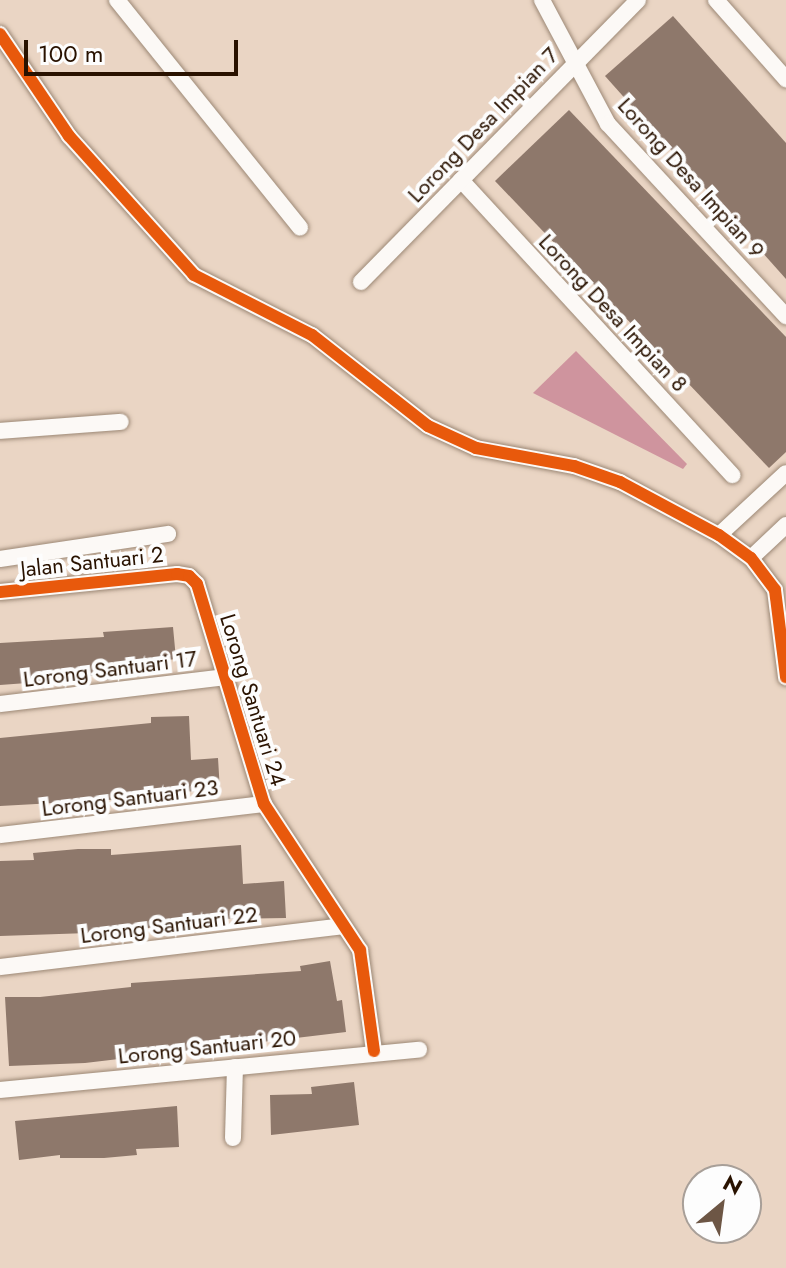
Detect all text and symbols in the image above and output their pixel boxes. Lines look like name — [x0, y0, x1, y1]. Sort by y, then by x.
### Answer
scale bar — [28, 24, 242, 74]
text: 100 m — [38, 36, 104, 71]
street label: Lorong Desa Impian 7 — [402, 42, 564, 208]
street label: Lorong Desa Impian 9 — [612, 92, 770, 264]
street label: Lorong Desa Impian 8 — [533, 229, 693, 397]
street label: Jalan Santuari 2 — [19, 541, 165, 583]
street label: Lorong Santuari 24 — [214, 611, 292, 789]
street label: Lorong Santuari 17 — [22, 645, 198, 693]
street label: Lorong Santuari 23 — [40, 774, 220, 822]
street label: Lorong Santuari 22 — [79, 901, 259, 949]
street label: Lorong Santuari 20 — [117, 1025, 297, 1069]
north arrow — [682, 1164, 762, 1244]
text: N — [717, 1167, 748, 1203]

